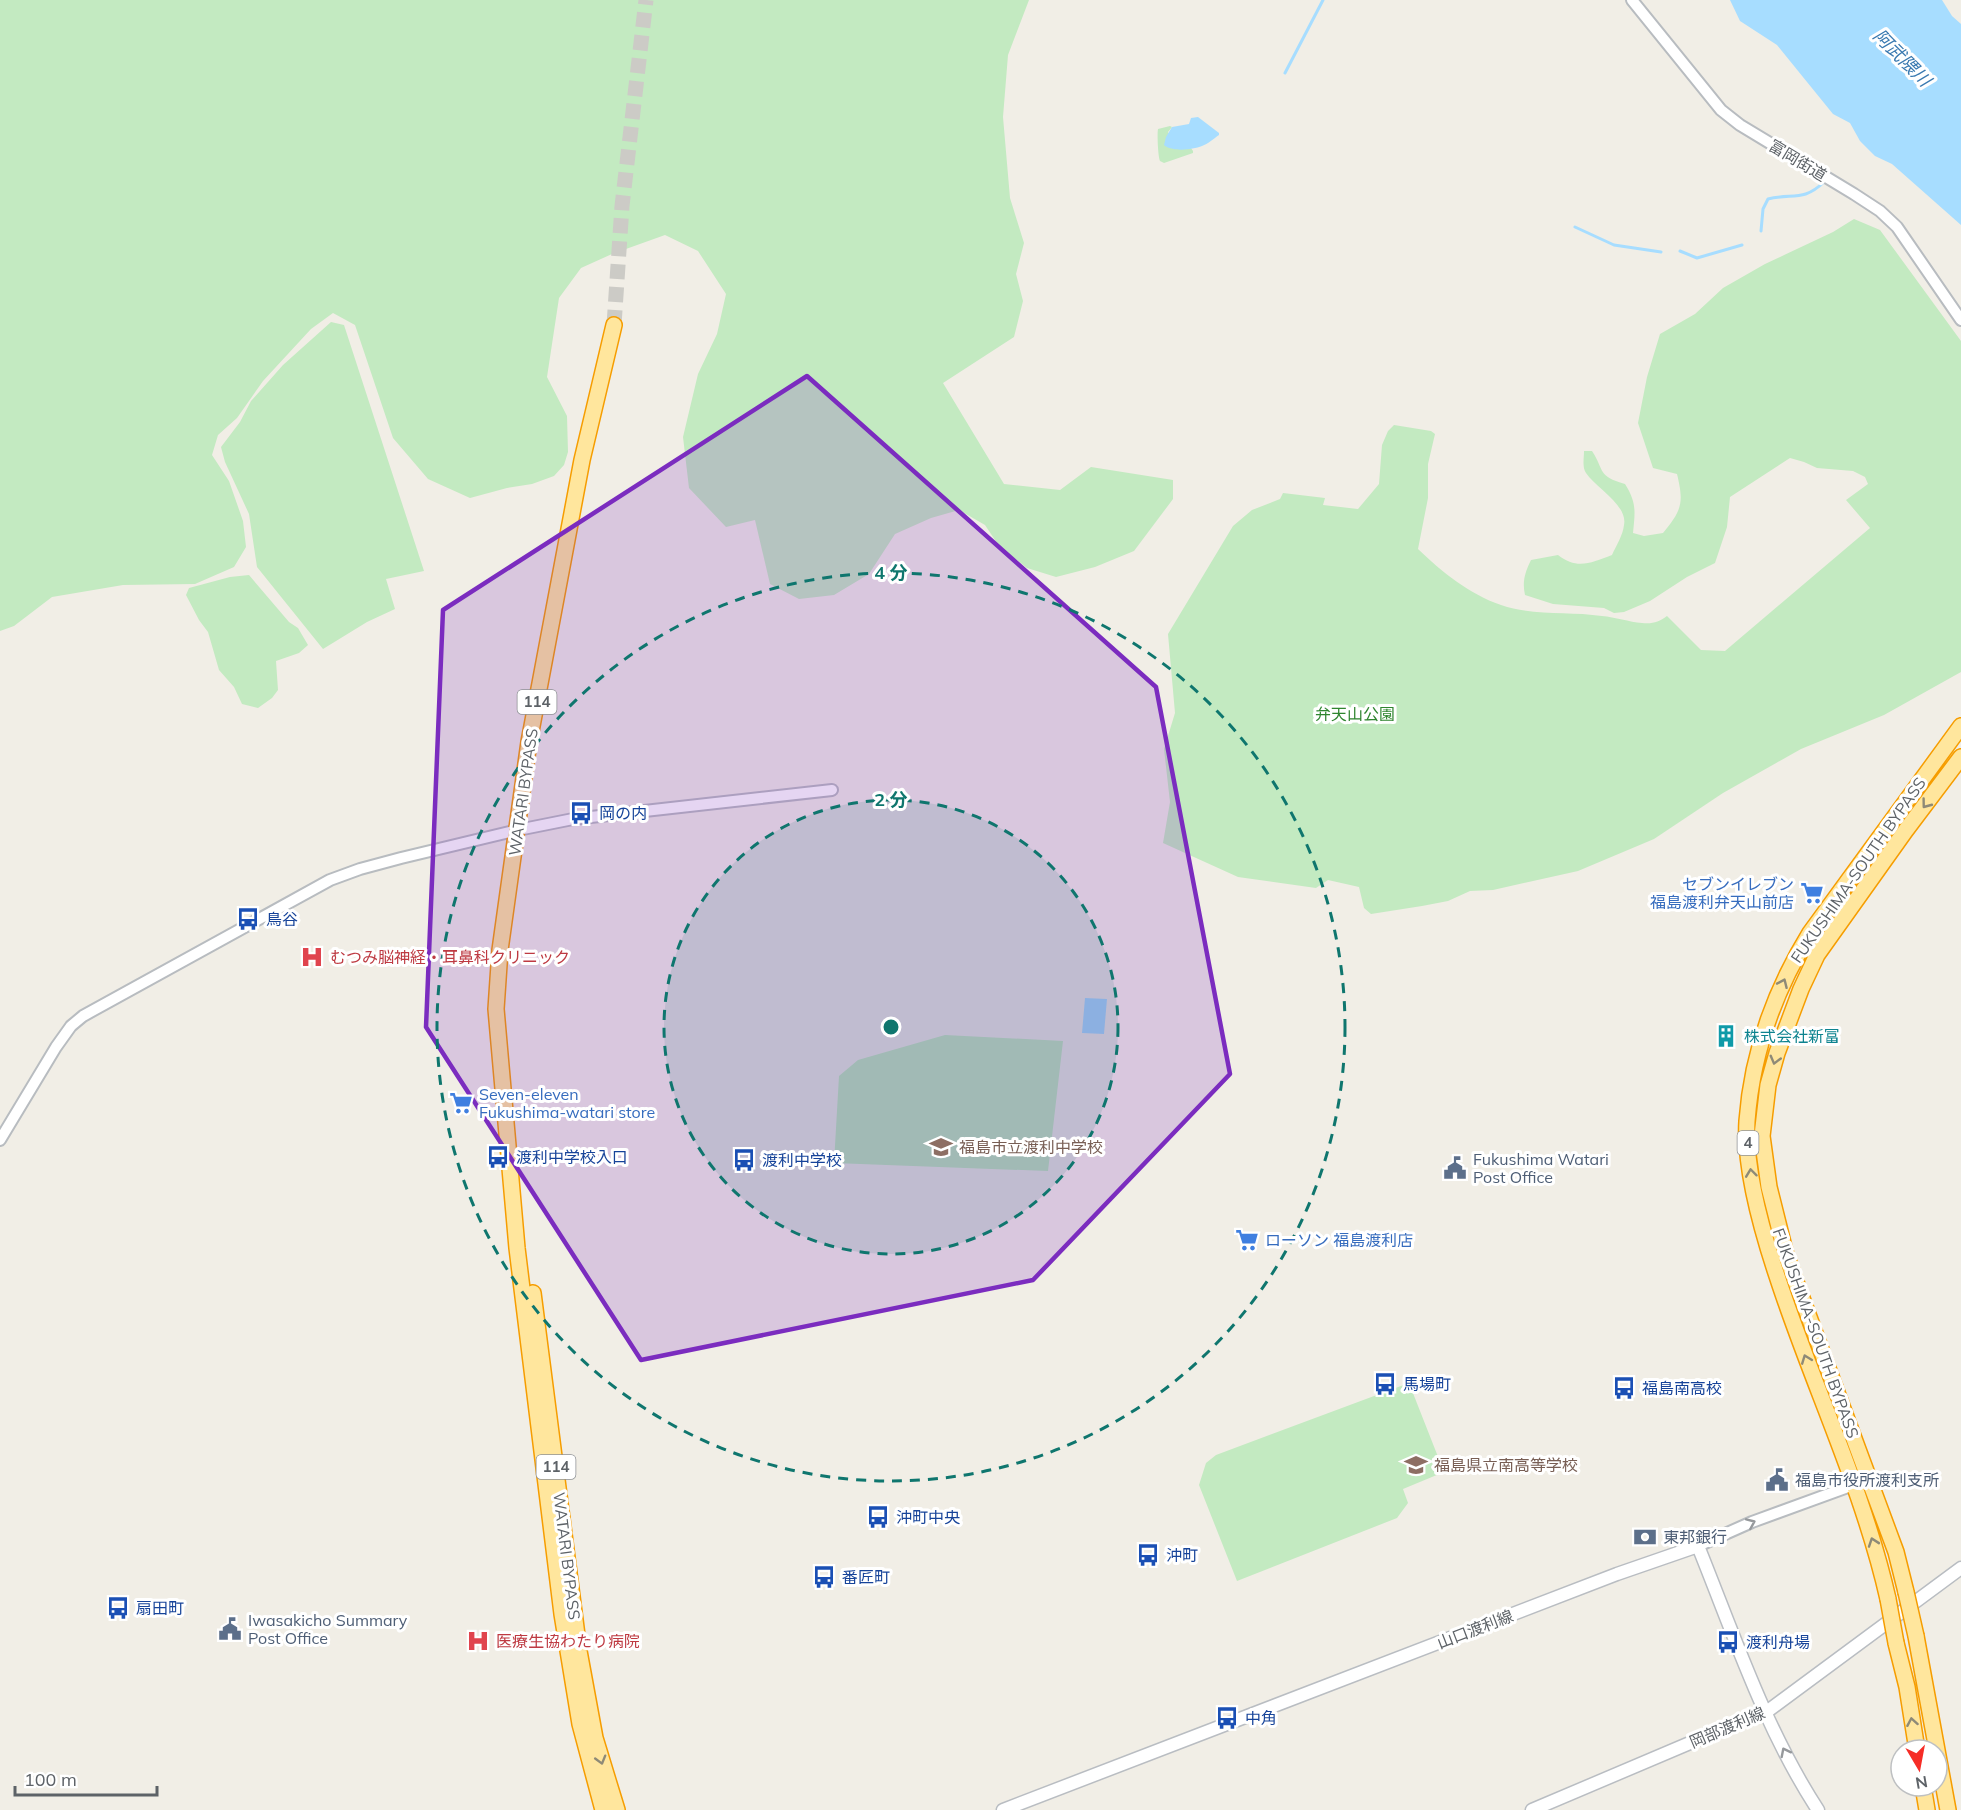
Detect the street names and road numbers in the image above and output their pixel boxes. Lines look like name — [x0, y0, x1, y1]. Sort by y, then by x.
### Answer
street label: 富岡街道 — [1765, 135, 1831, 185]
road number: 114 — [518, 690, 556, 714]
street label: WATARI BYPASS — [504, 727, 542, 857]
street label: FUKUSHIMA-SOUTH BYPASS — [1786, 773, 1930, 967]
road number: 4 — [1738, 1131, 1758, 1155]
street label: FUKUSHIMA-SOUTH BYPASS — [1769, 1225, 1863, 1441]
road number: 114 — [536, 1455, 576, 1479]
street label: WATARI BYPASS — [549, 1491, 585, 1621]
street label: 山口渡利線 — [1434, 1605, 1516, 1653]
street label: 岡部渡利線 — [1686, 1702, 1768, 1752]

